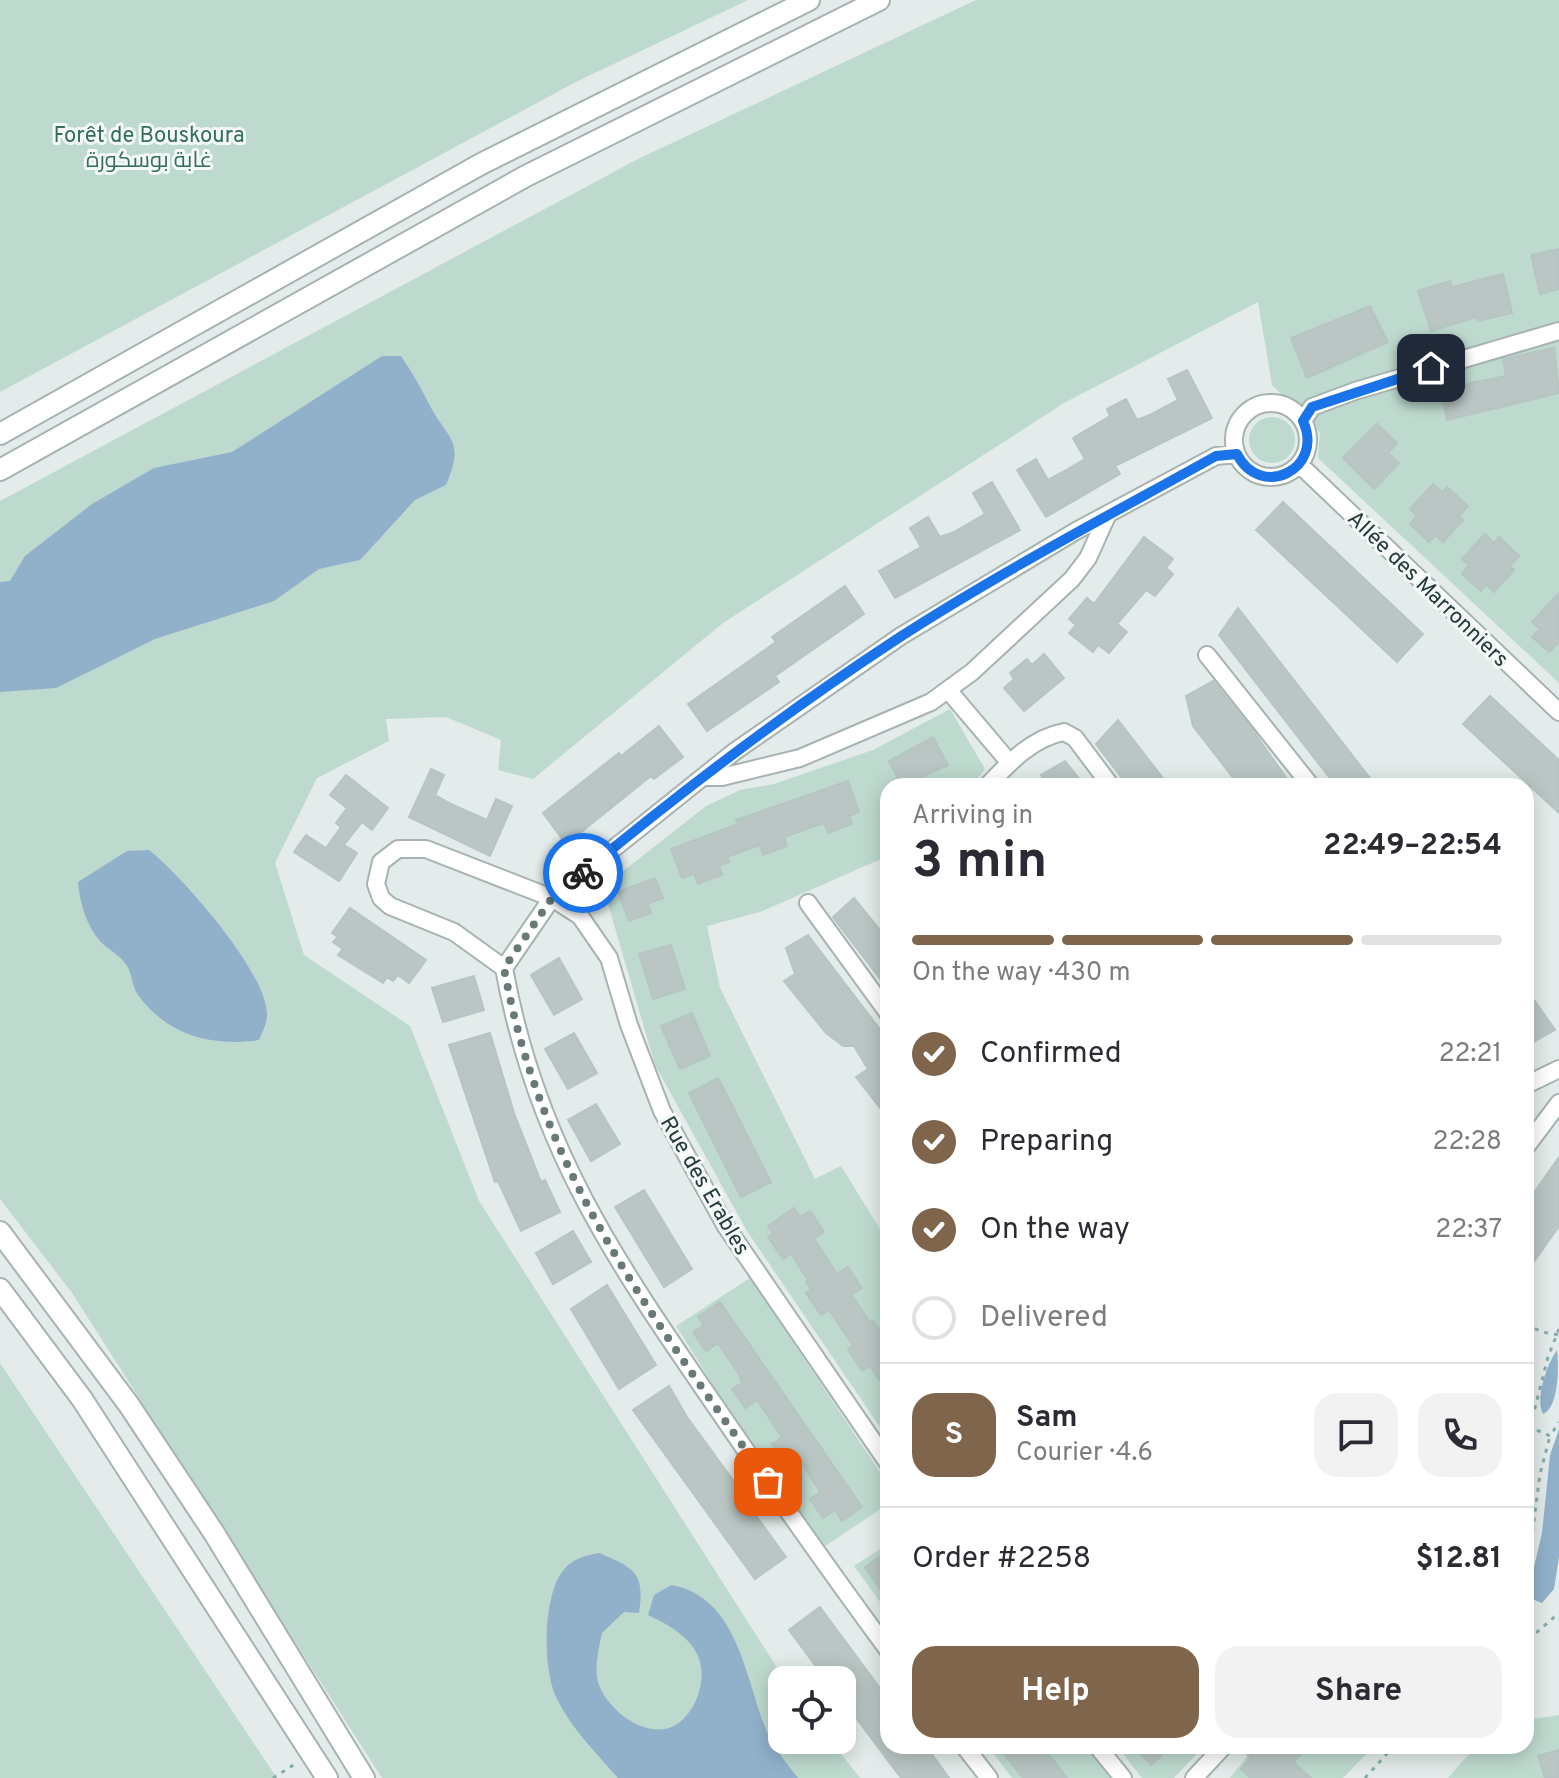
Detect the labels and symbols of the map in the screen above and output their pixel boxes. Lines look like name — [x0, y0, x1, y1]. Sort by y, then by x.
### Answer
park label: Forêt de Bouskoura غابة بوسكورة — [53, 123, 245, 175]
pin — [1397, 334, 1465, 402]
street label: Allée des Marronniers — [1341, 506, 1513, 674]
courier — [543, 833, 623, 913]
street label: Rue des Erables — [653, 1112, 754, 1260]
pin — [734, 1448, 802, 1516]

